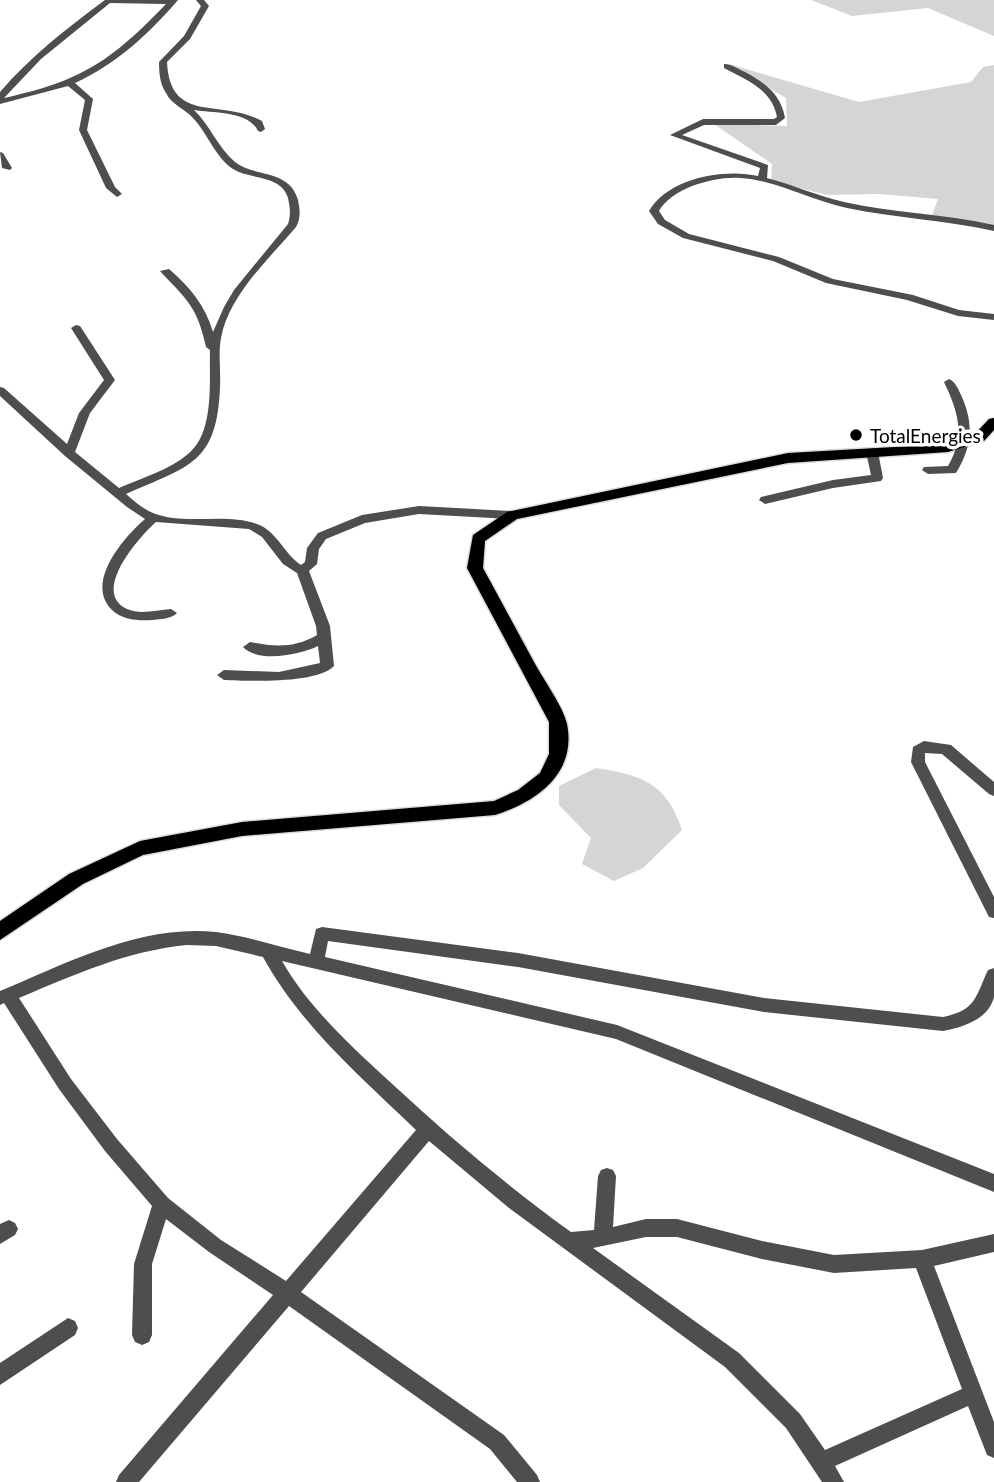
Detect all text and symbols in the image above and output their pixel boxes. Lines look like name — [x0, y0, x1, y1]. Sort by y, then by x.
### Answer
place label: TotalEnergies — [870, 424, 981, 447]
marker: TotalEnergies — [848, 427, 864, 443]

